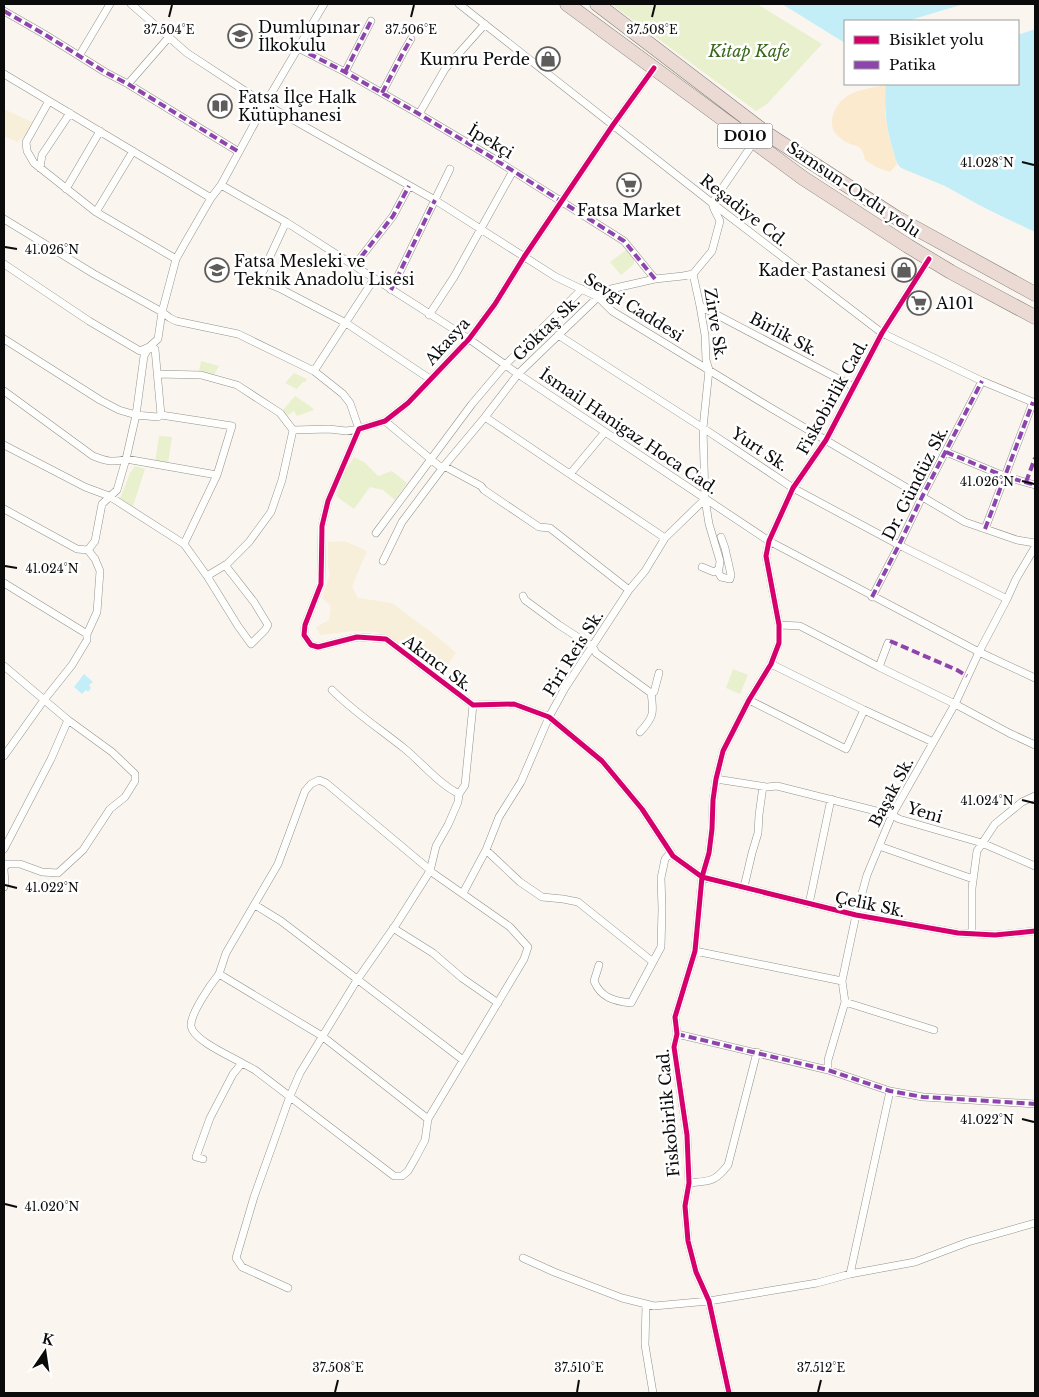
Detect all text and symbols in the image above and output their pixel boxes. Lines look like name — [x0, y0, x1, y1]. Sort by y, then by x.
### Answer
place label: Dumlupınar İlkokulu — [258, 17, 360, 55]
legend — [844, 20, 1019, 85]
text: 37.504°E — [144, 22, 195, 37]
text: 37.506°E — [385, 22, 437, 37]
text: 37.508°E — [626, 22, 678, 37]
school or university icon: Dumlupınar İlkokulu — [227, 23, 253, 49]
text: Bisiklet yolu — [889, 30, 984, 49]
park label: Kitap Kafe — [707, 41, 790, 61]
shop icon: Kumru Perde — [535, 46, 561, 72]
place label: Kumru Perde — [420, 49, 530, 69]
text: Patika — [889, 55, 936, 74]
place label: Fatsa İlçe Halk Kütüphanesi — [238, 87, 357, 125]
library icon: Fatsa İlçe Halk Kütüphanesi — [207, 93, 233, 119]
street label: İpekçi — [465, 120, 518, 163]
road number: D010 — [718, 124, 772, 148]
street label: Samsun-Ordu yolu — [783, 137, 925, 241]
text: 41.028°N — [960, 155, 1014, 170]
street label: Reşadiye Cd. — [696, 170, 792, 250]
supermarket icon: Fatsa Market — [616, 172, 642, 198]
place label: Fatsa Market — [577, 200, 681, 220]
text: 41.026°N — [25, 242, 79, 257]
place label: Fatsa Mesleki ve Teknik Anadolu Lisesi — [234, 251, 415, 289]
school or university icon: Fatsa Mesleki ve Teknik Anadolu Lisesi — [204, 257, 230, 283]
shop icon: Kader Pastanesi — [891, 257, 917, 283]
place label: Kader Pastanesi — [758, 260, 887, 280]
street label: Sevgi Caddesi — [581, 268, 688, 346]
street label: Zirve Sk. — [700, 286, 732, 362]
supermarket icon: A101 — [906, 290, 932, 316]
street label: Göktaş Sk. — [508, 291, 584, 365]
place label: A101 — [935, 293, 974, 313]
street label: Birlik Sk. — [746, 308, 822, 360]
street label: Akasya — [420, 313, 474, 370]
street label: Fiskobirlik Cad. — [792, 336, 872, 458]
street label: İsmail Hanigaz Hoca Cad. — [536, 364, 722, 498]
street label: Yurt Sk. — [727, 422, 792, 475]
street label: Dr. Gündüz Sk. — [878, 423, 952, 543]
text: 41.026°N — [960, 474, 1014, 489]
text: 41.024°N — [25, 561, 79, 576]
street label: Piri Reis Sk. — [539, 606, 607, 700]
street label: Akıncı Sk. — [399, 630, 477, 696]
street label: Başak Sk. — [864, 754, 918, 830]
text: 41.024°N — [960, 793, 1014, 808]
street label: Yeni — [904, 797, 946, 827]
text: 41.022°N — [25, 880, 79, 895]
street label: Çelik Sk. — [833, 887, 907, 921]
street label: Fiskobirlik Cad. — [652, 1048, 684, 1178]
text: 41.022°N — [960, 1112, 1014, 1127]
text: 41.020°N — [25, 1199, 80, 1214]
north arrow — [20, 1327, 70, 1377]
text: K — [40, 1329, 56, 1350]
text: 37.508°E — [312, 1360, 364, 1375]
text: 37.510°E — [554, 1360, 604, 1375]
text: 37.512°E — [797, 1360, 845, 1375]

